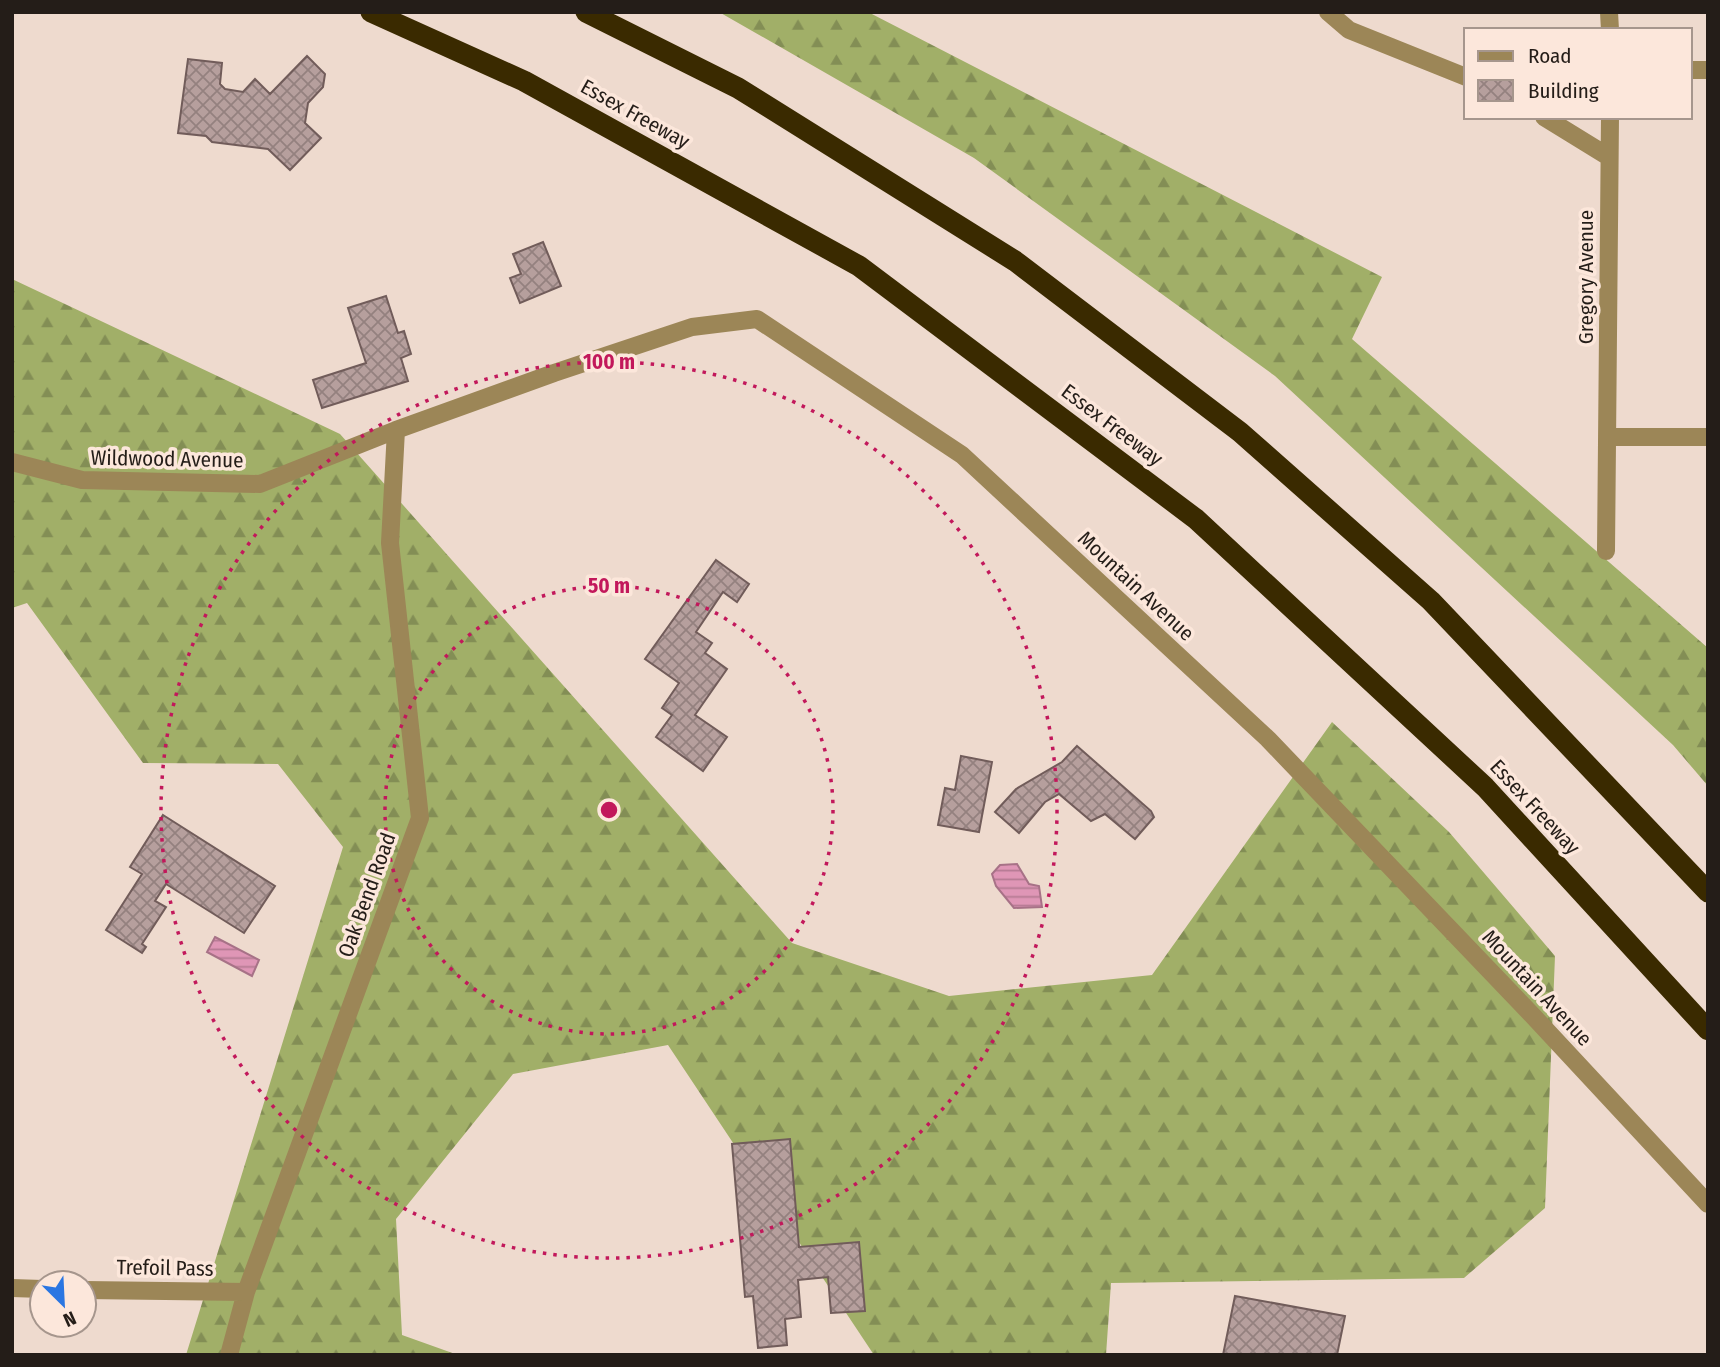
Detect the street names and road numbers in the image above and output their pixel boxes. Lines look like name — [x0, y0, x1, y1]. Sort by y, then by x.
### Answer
street label: Essex Freeway — [576, 73, 695, 155]
street label: Gregory Avenue — [1573, 210, 1599, 344]
street label: Essex Freeway — [1056, 378, 1168, 472]
street label: Wildwood Avenue — [90, 445, 244, 473]
street label: Mountain Avenue — [1072, 526, 1200, 646]
street label: Essex Freeway — [1484, 754, 1586, 860]
street label: Oak Bend Road — [332, 829, 402, 961]
street label: Mountain Avenue — [1477, 924, 1597, 1052]
street label: Trefoil Pass — [116, 1254, 214, 1282]

